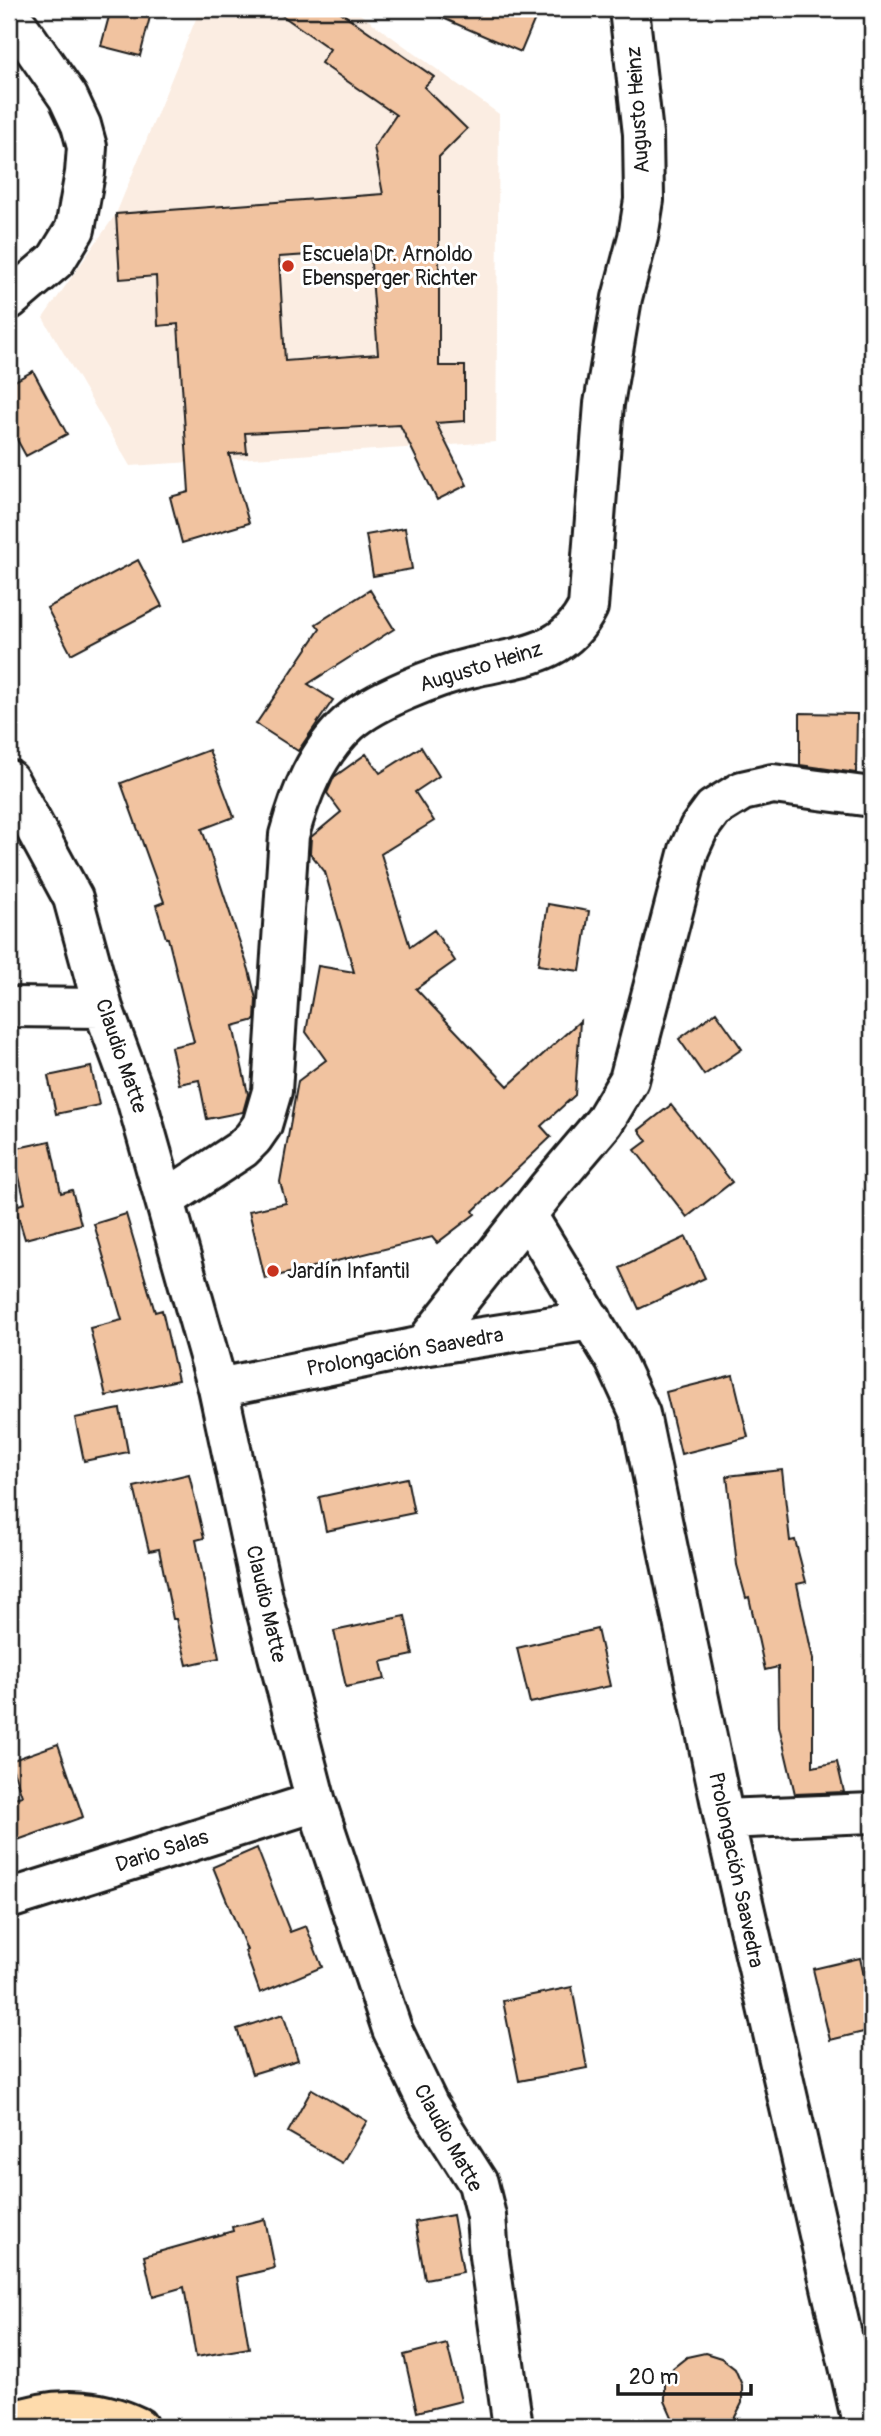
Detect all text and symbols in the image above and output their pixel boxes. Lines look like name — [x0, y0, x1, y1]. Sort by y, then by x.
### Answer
street label: Augusto Heinz — [620, 45, 656, 174]
place label: Escuela Dr. Arnoldo Ebensperger Richter — [302, 241, 478, 292]
marker: Escuela Dr. Arnoldo Ebensperger Richter — [280, 258, 296, 274]
street label: Augusto Heinz — [416, 635, 546, 699]
street label: Claudio Matte — [89, 995, 153, 1117]
place label: Jardín Infantil — [287, 1258, 410, 1285]
marker: Jardín Infantil — [265, 1263, 281, 1279]
street label: Prolongación Saavedra — [305, 1321, 505, 1383]
street label: Claudio Matte — [239, 1543, 293, 1666]
street label: Prolongación Saavedra — [702, 1770, 770, 1970]
street label: Dario Salas — [112, 1823, 212, 1879]
street label: Claudio Matte — [407, 2079, 489, 2197]
scale bar — [618, 2352, 752, 2396]
text: 20 m — [629, 2364, 678, 2391]

